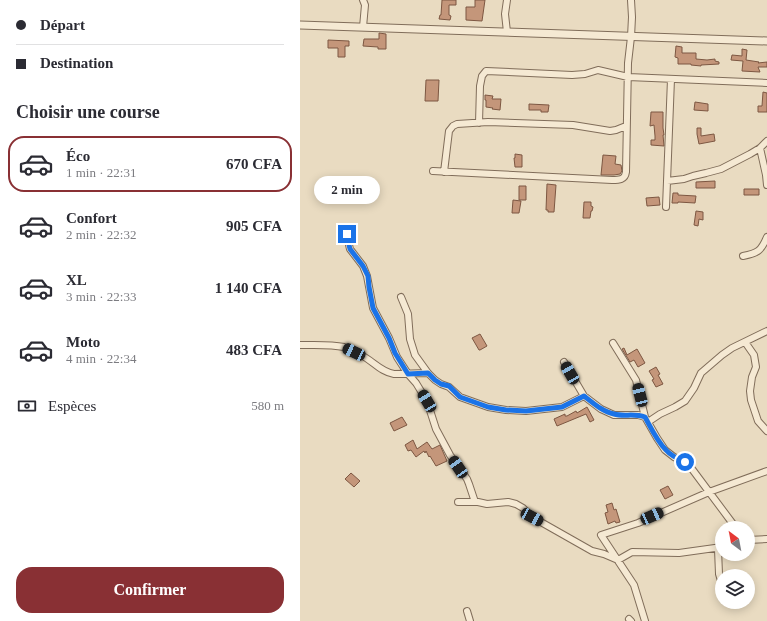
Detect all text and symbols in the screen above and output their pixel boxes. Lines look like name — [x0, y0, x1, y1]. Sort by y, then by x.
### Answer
text: Départ — [40, 17, 85, 33]
text: Destination — [40, 55, 113, 71]
text: Choisir une course — [16, 102, 160, 122]
icon: car — [18, 146, 54, 182]
text: Éco — [66, 148, 90, 164]
text: 670 CFA — [226, 156, 282, 172]
text: 1 min · 22:31 — [66, 165, 136, 180]
callout: 2 min — [314, 176, 380, 204]
text: 2 min — [331, 182, 363, 197]
icon: car — [18, 208, 54, 244]
text: Confort — [66, 210, 117, 226]
text: 905 CFA — [226, 218, 282, 234]
route end — [338, 225, 356, 243]
text: 2 min · 22:32 — [66, 227, 136, 242]
icon: car — [18, 270, 54, 306]
text: XL — [66, 272, 87, 288]
text: 1 140 CFA — [215, 280, 282, 296]
text: 3 min · 22:33 — [66, 289, 136, 304]
icon: car — [18, 332, 54, 368]
text: Moto — [66, 334, 100, 350]
car — [341, 341, 367, 363]
text: 483 CFA — [226, 342, 282, 358]
text: 4 min · 22:34 — [66, 351, 136, 366]
car — [559, 360, 581, 386]
car — [631, 382, 649, 408]
car — [416, 388, 438, 414]
icon: cash — [16, 395, 38, 417]
text: Espèces — [48, 398, 96, 414]
text: 580 m — [251, 398, 284, 413]
route start — [676, 453, 694, 471]
car — [446, 454, 470, 480]
car — [519, 506, 545, 528]
car — [639, 506, 665, 526]
north arrow — [715, 521, 755, 561]
map controls — [715, 521, 755, 609]
button: Confirmer — [16, 567, 284, 613]
button: layers — [715, 569, 755, 609]

